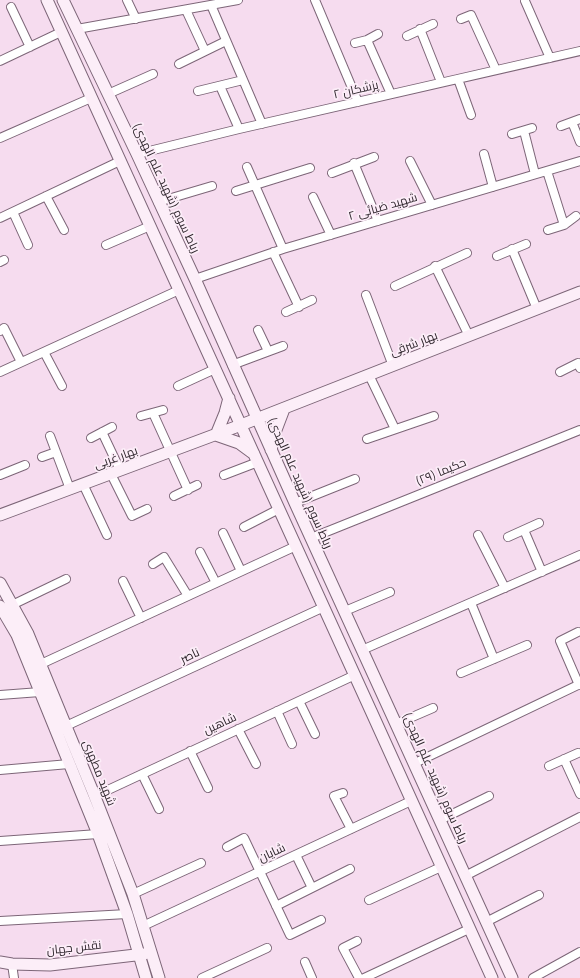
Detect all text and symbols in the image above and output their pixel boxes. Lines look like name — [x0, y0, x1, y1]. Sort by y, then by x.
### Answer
street label: پزشکان ۲ — [332, 78, 380, 102]
street label: رباط سوم (شهید علم الهدی) — [129, 121, 203, 255]
street label: شهید ضیائی ۲ — [347, 190, 419, 224]
street label: بهار شرقی — [388, 328, 440, 360]
street label: رباط سوم (شهید علم الهدی) — [265, 415, 335, 551]
street label: بهار غربی — [92, 443, 140, 473]
street label: حکیما (۲۹) — [414, 455, 468, 489]
street label: ناصر — [178, 645, 202, 667]
street label: شاهین — [201, 710, 239, 738]
street label: رباط سوم (شهید علم الهدی) — [400, 710, 470, 846]
street label: شهید مطهری — [79, 738, 119, 808]
street label: شایان — [256, 841, 288, 865]
street label: نقش جهان — [46, 938, 102, 958]

